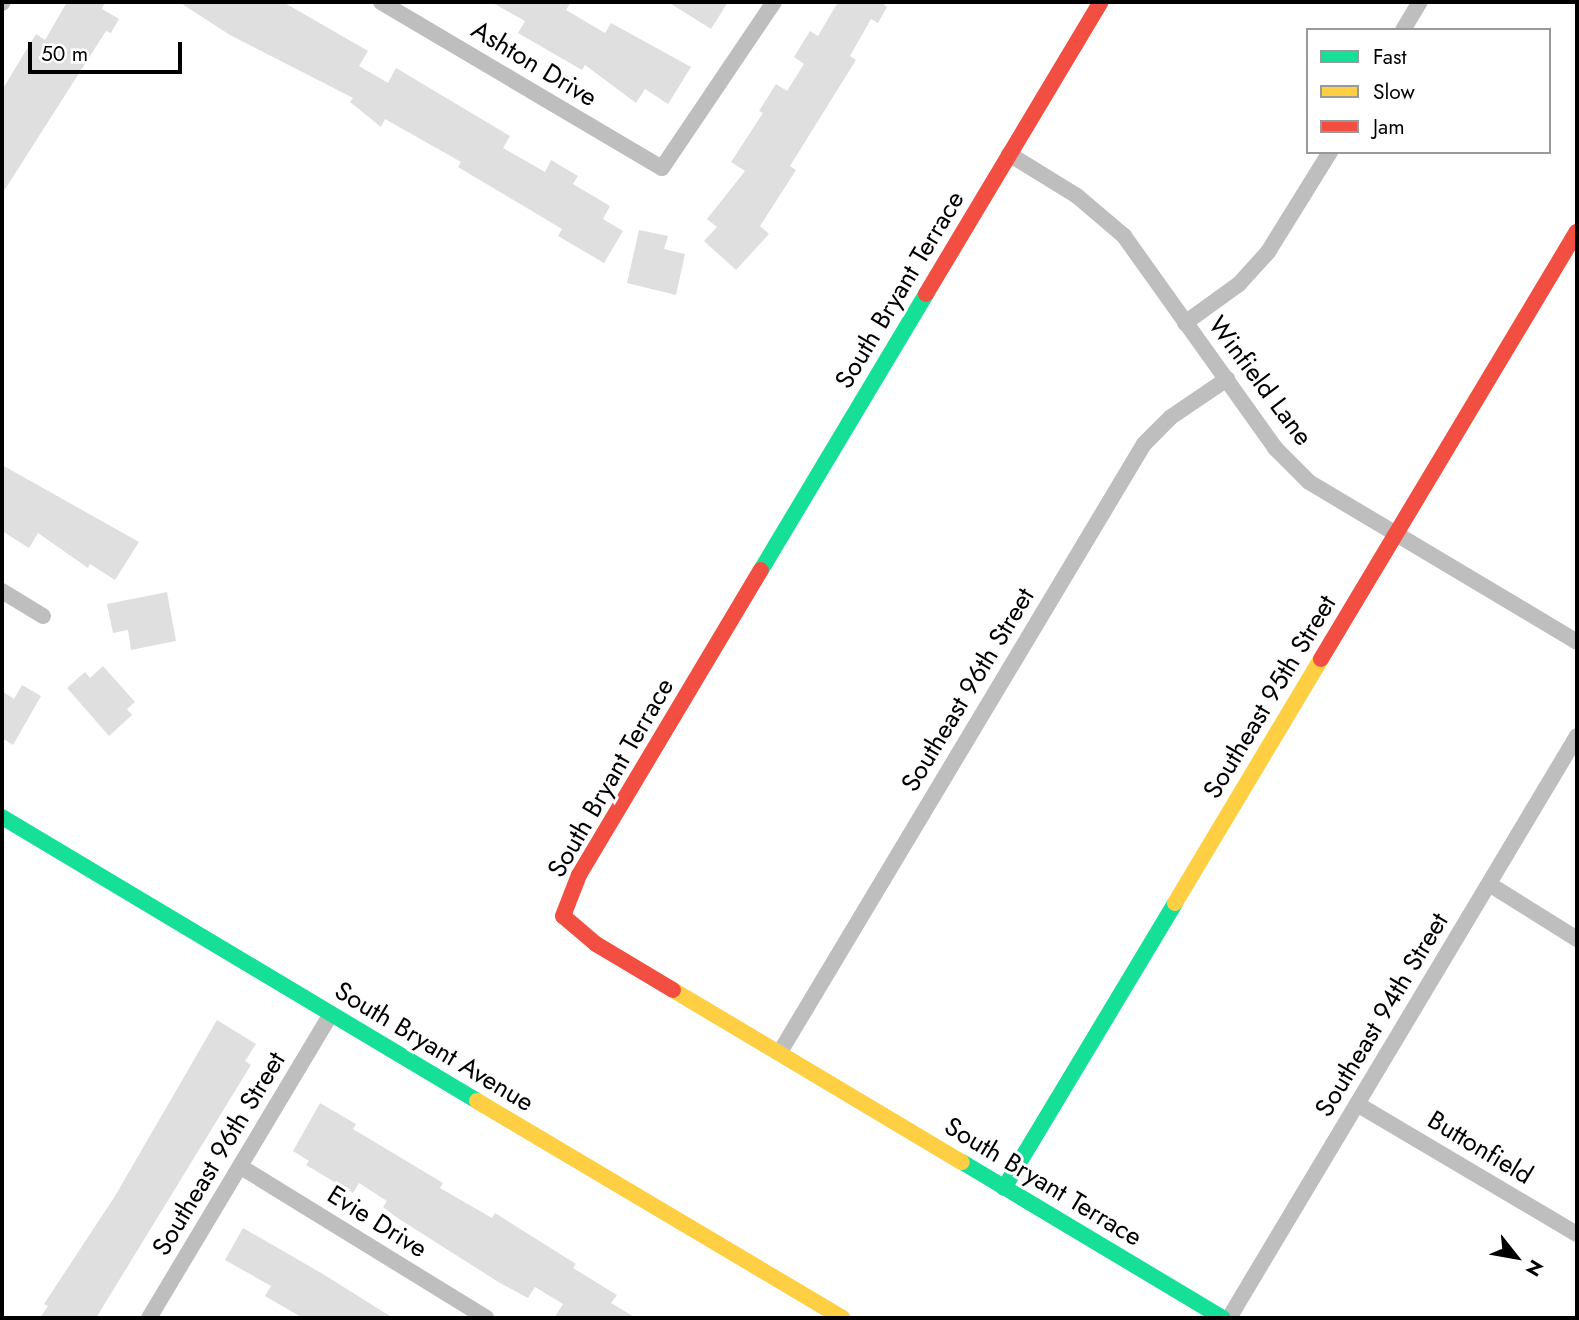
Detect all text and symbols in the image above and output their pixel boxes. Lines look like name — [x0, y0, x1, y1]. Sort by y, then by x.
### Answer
street label: Ashton Drive — [466, 14, 602, 114]
scale bar — [32, 28, 186, 72]
legend — [1306, 28, 1551, 154]
text: 50 m — [41, 39, 88, 69]
text: Fast — [1373, 42, 1406, 72]
text: Slow — [1373, 77, 1415, 107]
text: Jam — [1373, 112, 1405, 142]
street label: South Bryant Terrace — [829, 186, 971, 394]
street label: Winfield Lane — [1201, 310, 1319, 452]
street label: Southeast 96th Street — [895, 583, 1041, 797]
street label: Southeast 95th Street — [1197, 590, 1343, 804]
street label: South Bryant Terrace — [541, 673, 681, 883]
street label: Southeast 94th Street — [1309, 907, 1455, 1123]
street label: South Bryant Avenue — [329, 975, 539, 1119]
street label: Southeast 96th Street — [146, 1047, 292, 1261]
street label: Buttonfield — [1422, 1105, 1538, 1191]
street label: South Bryant Terrace — [939, 1111, 1147, 1253]
street label: Evie Drive — [321, 1179, 433, 1265]
north arrow — [1481, 1222, 1551, 1292]
text: N — [1519, 1255, 1550, 1281]

